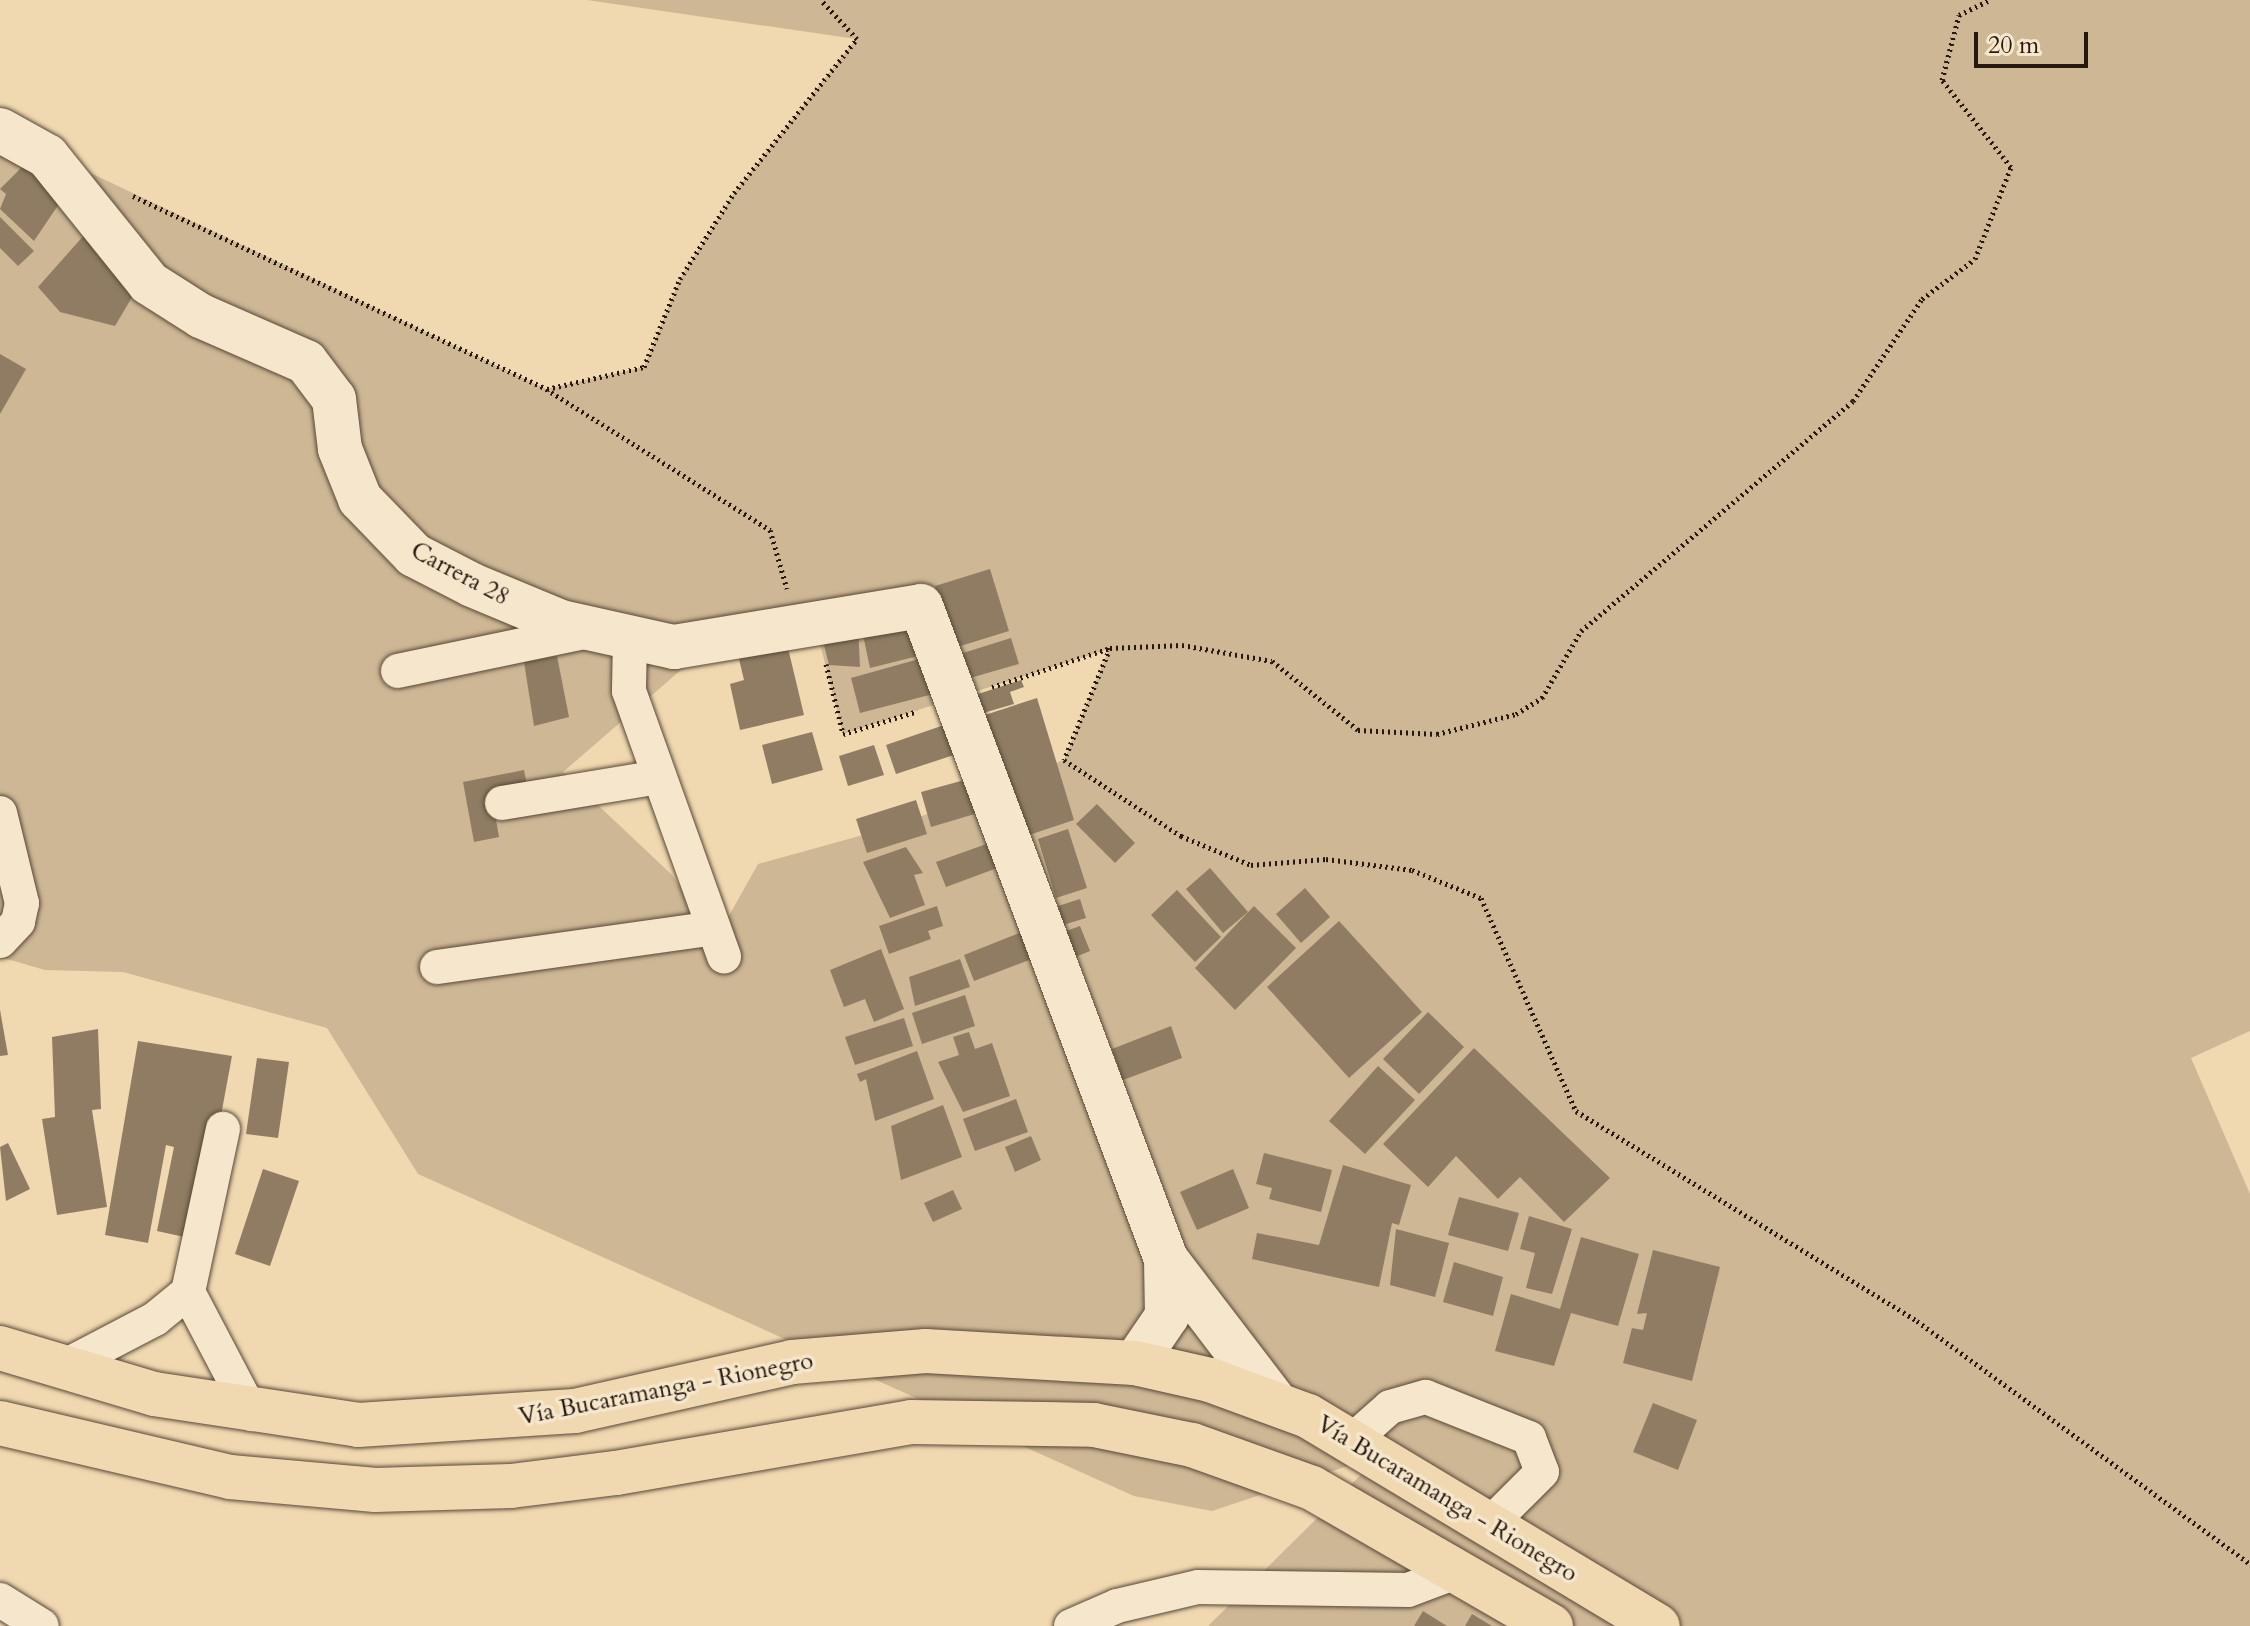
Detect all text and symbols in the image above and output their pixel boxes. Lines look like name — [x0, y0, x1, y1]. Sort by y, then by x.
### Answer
scale bar — [1978, 16, 2092, 66]
text: 20 m — [1988, 29, 2039, 62]
street label: Carrera 28 — [406, 536, 514, 612]
street label: Vía Bucaramanga - Rionegro — [517, 1346, 815, 1432]
street label: Vía Bucaramanga - Rionegro — [1311, 1410, 1583, 1588]

